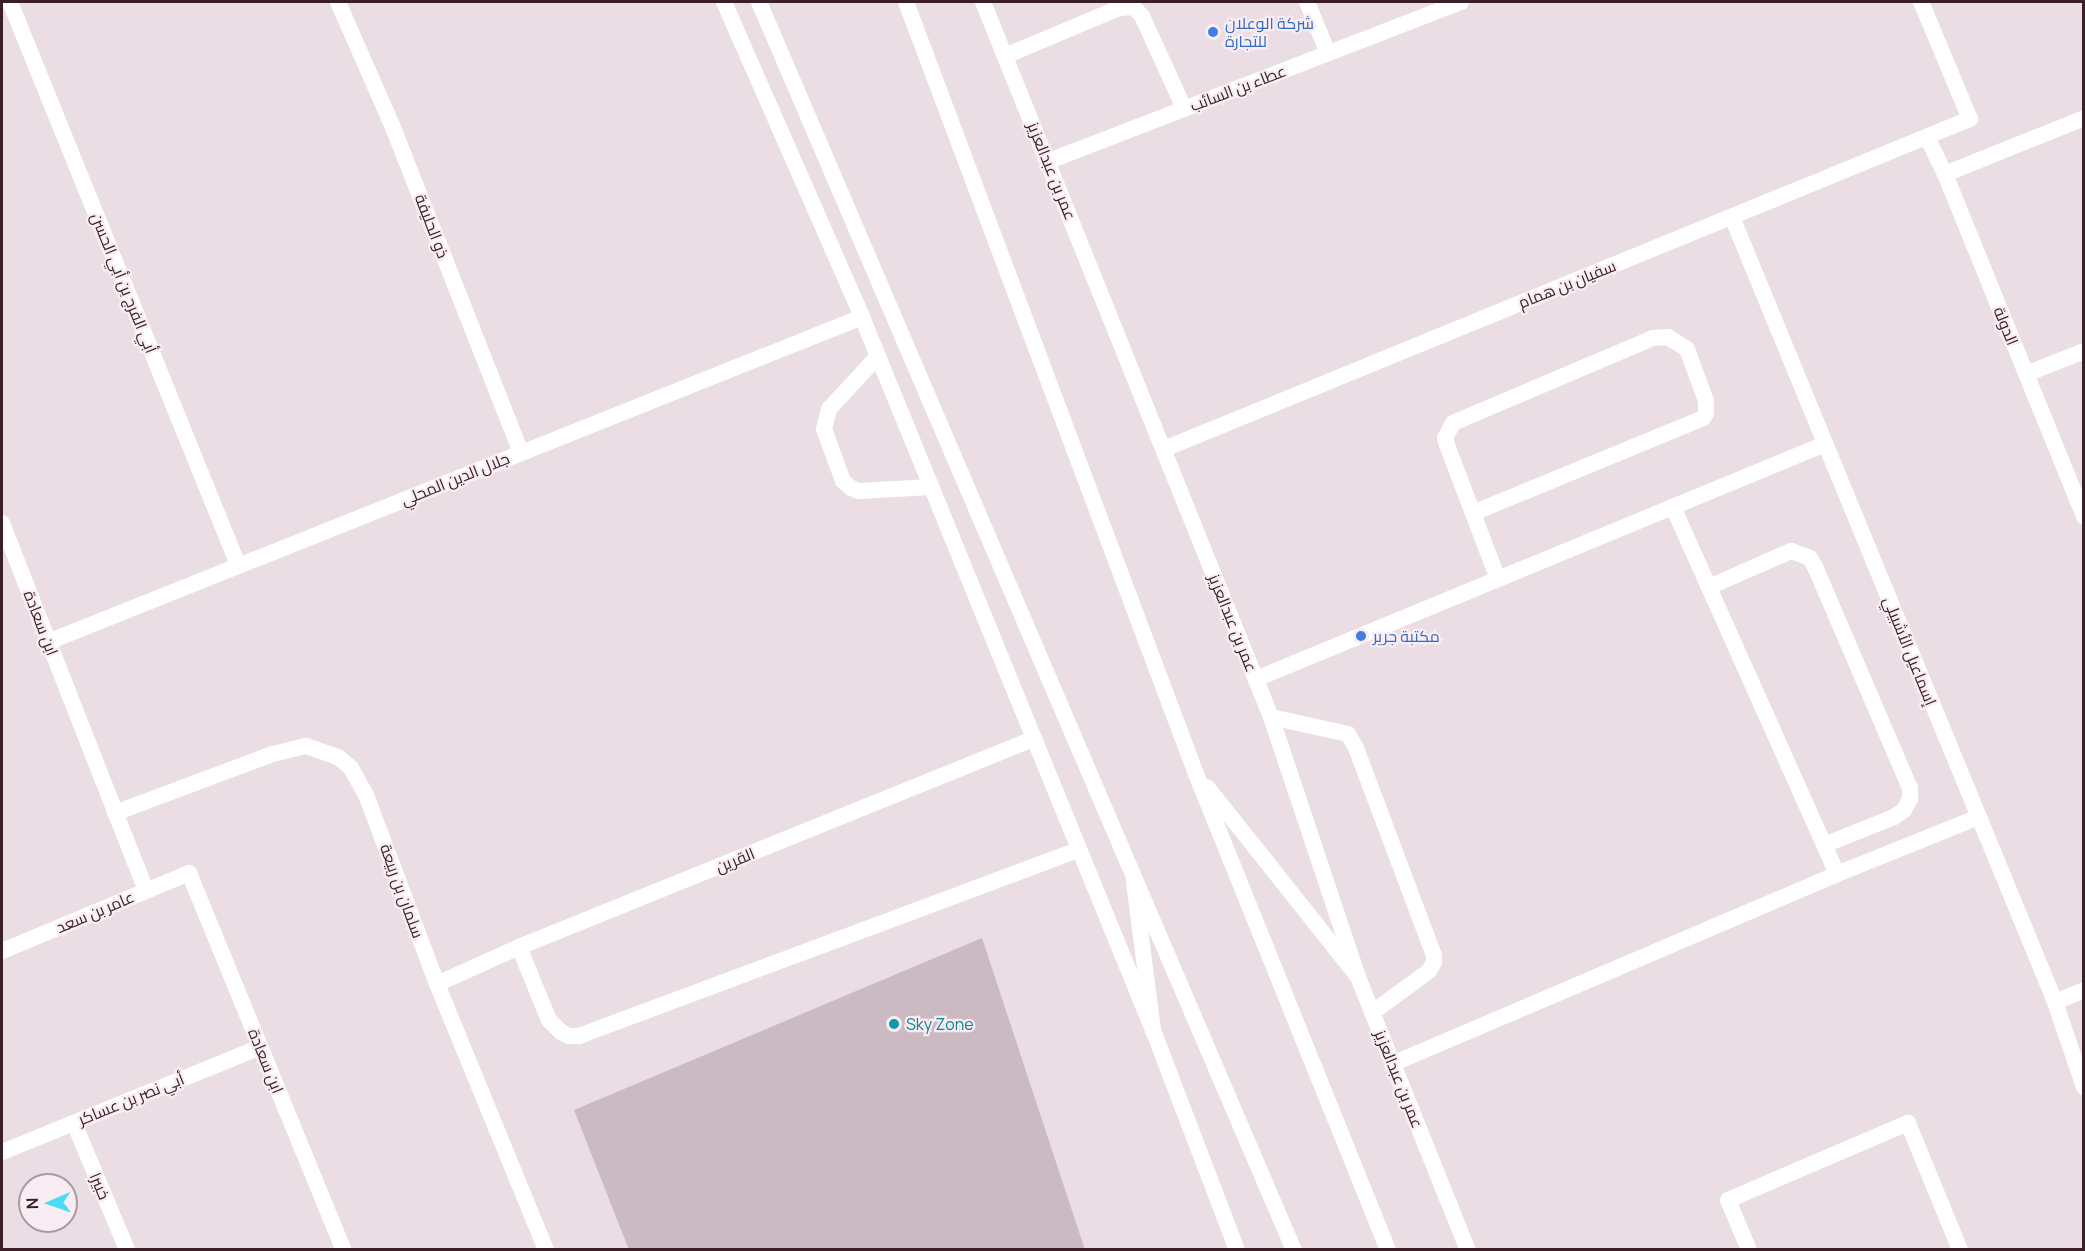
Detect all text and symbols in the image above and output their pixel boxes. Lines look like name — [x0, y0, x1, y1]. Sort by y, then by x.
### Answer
place label: شركة الوعلان للتجارة — [1225, 13, 1314, 51]
marker: شركة الوعلان للتجارة — [1206, 25, 1220, 39]
street label: عطاء بن السائب — [1187, 61, 1289, 115]
street label: عمر بن عبدالعزيز — [1024, 119, 1080, 223]
street label: ذو الحليفة — [411, 191, 453, 261]
street label: أبي الفرج بن أبي الحسن — [87, 210, 161, 356]
street label: سفيان بن همام — [1515, 256, 1619, 312]
street label: الدولة — [1990, 304, 2022, 348]
street label: جلال الدين المحلي — [398, 448, 512, 510]
street label: عمر بن عبدالعزيز — [1205, 571, 1261, 675]
street label: ابن سعادة — [20, 588, 62, 658]
street label: إسماعيل الأشبيلي — [1879, 594, 1941, 708]
place label: مكتبة جرير — [1373, 626, 1440, 646]
marker: مكتبة جرير — [1354, 629, 1368, 643]
street label: سلمان بن ربيعة — [376, 841, 428, 941]
street label: القرين — [713, 844, 757, 876]
street label: عامر بن سعد — [53, 887, 137, 937]
place label: Sky Zone — [906, 1014, 974, 1034]
marker: Sky Zone — [887, 1017, 901, 1031]
street label: ابن سعادة — [244, 1026, 288, 1096]
street label: عمر بن عبدالعزيز — [1371, 1027, 1427, 1131]
street label: أبي نصر بن عساكر — [75, 1069, 187, 1129]
street label: خبيرا — [86, 1170, 114, 1202]
north arrow — [18, 1173, 78, 1233]
text: N — [21, 1197, 43, 1210]

